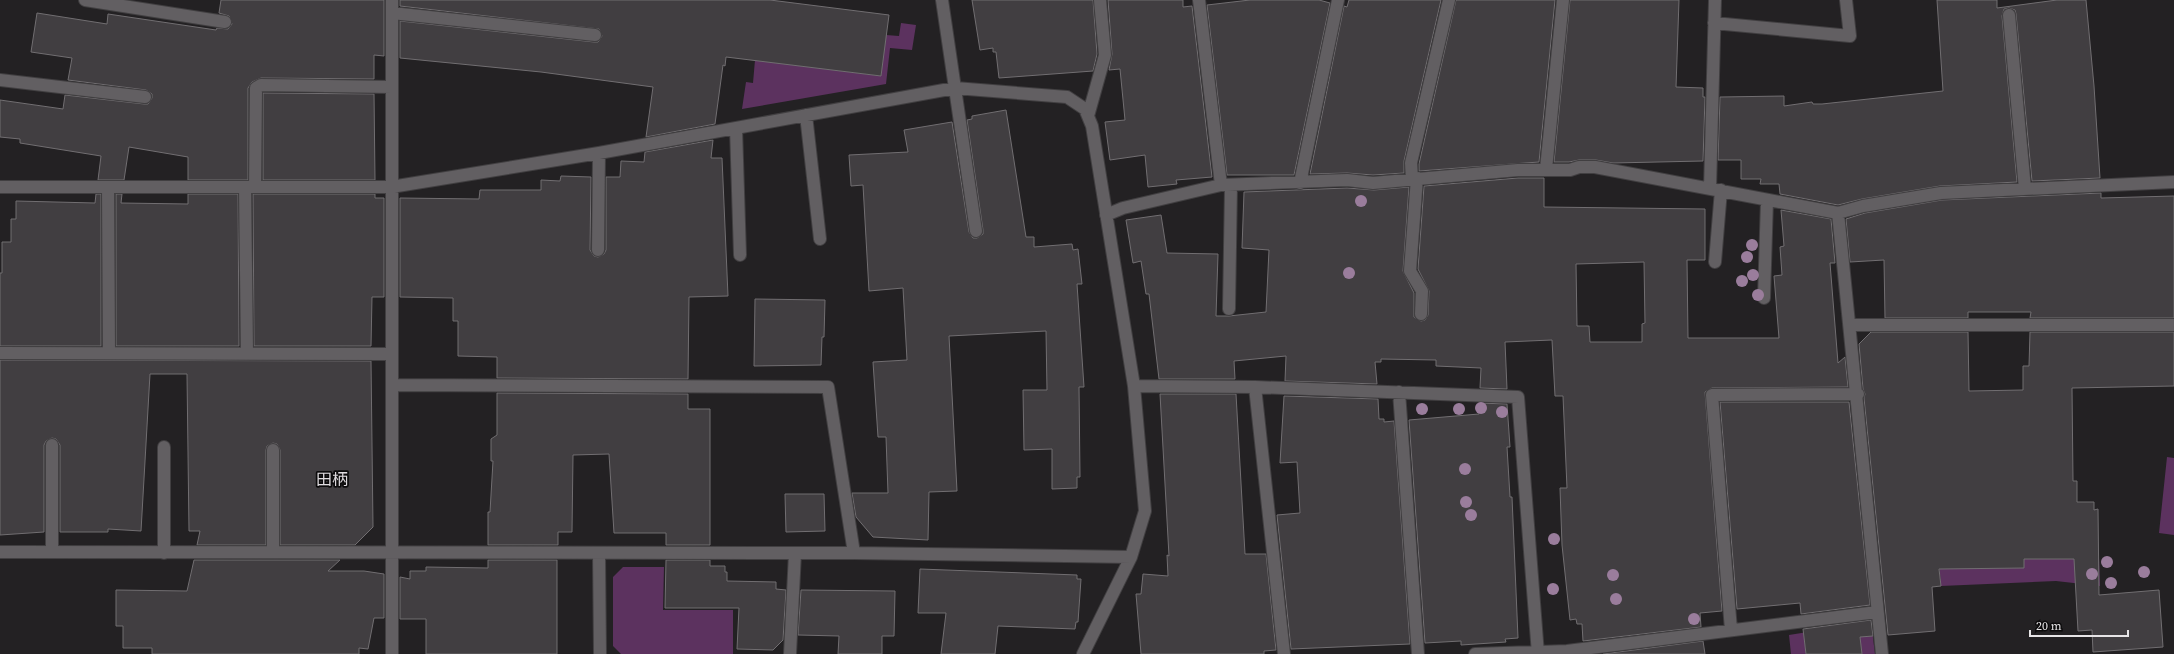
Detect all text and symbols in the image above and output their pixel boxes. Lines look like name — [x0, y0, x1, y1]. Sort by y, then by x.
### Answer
district label: 田柄 — [316, 468, 348, 490]
scale bar — [2030, 612, 2128, 638]
text: 20 m — [2036, 618, 2062, 634]

